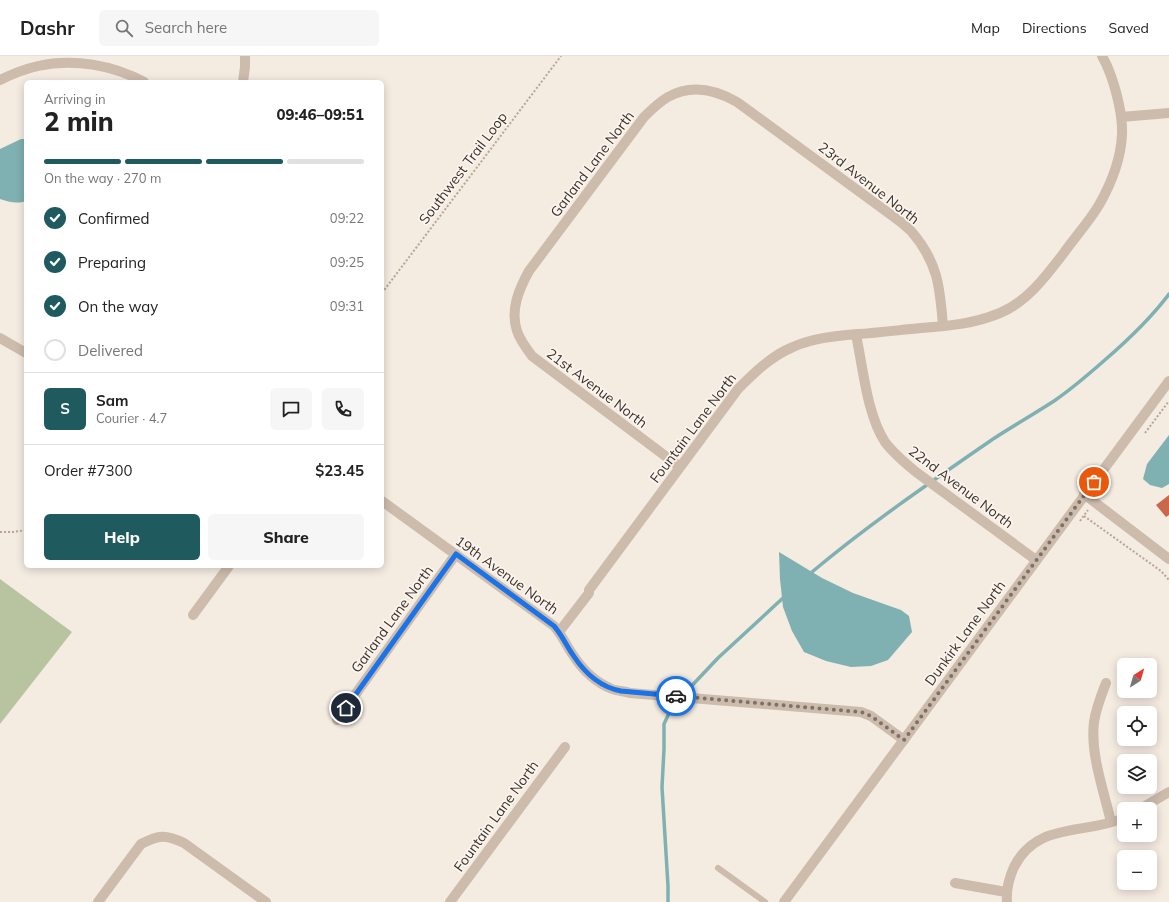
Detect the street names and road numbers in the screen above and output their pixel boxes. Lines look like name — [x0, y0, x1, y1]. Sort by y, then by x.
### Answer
street label: Garland Lane North — [546, 107, 638, 221]
street label: Southwest Trail Loop — [415, 108, 511, 228]
street label: 23rd Avenue North — [815, 138, 923, 228]
street label: 21st Avenue North — [543, 344, 651, 432]
street label: Fountain Lane North — [646, 370, 740, 486]
street label: 22nd Avenue North — [905, 442, 1017, 532]
street label: 19th Avenue North — [452, 532, 562, 618]
street label: Garland Lane North — [347, 562, 437, 676]
street label: Dunkirk Lane North — [921, 577, 1009, 689]
street label: Fountain Lane North — [450, 757, 542, 875]

